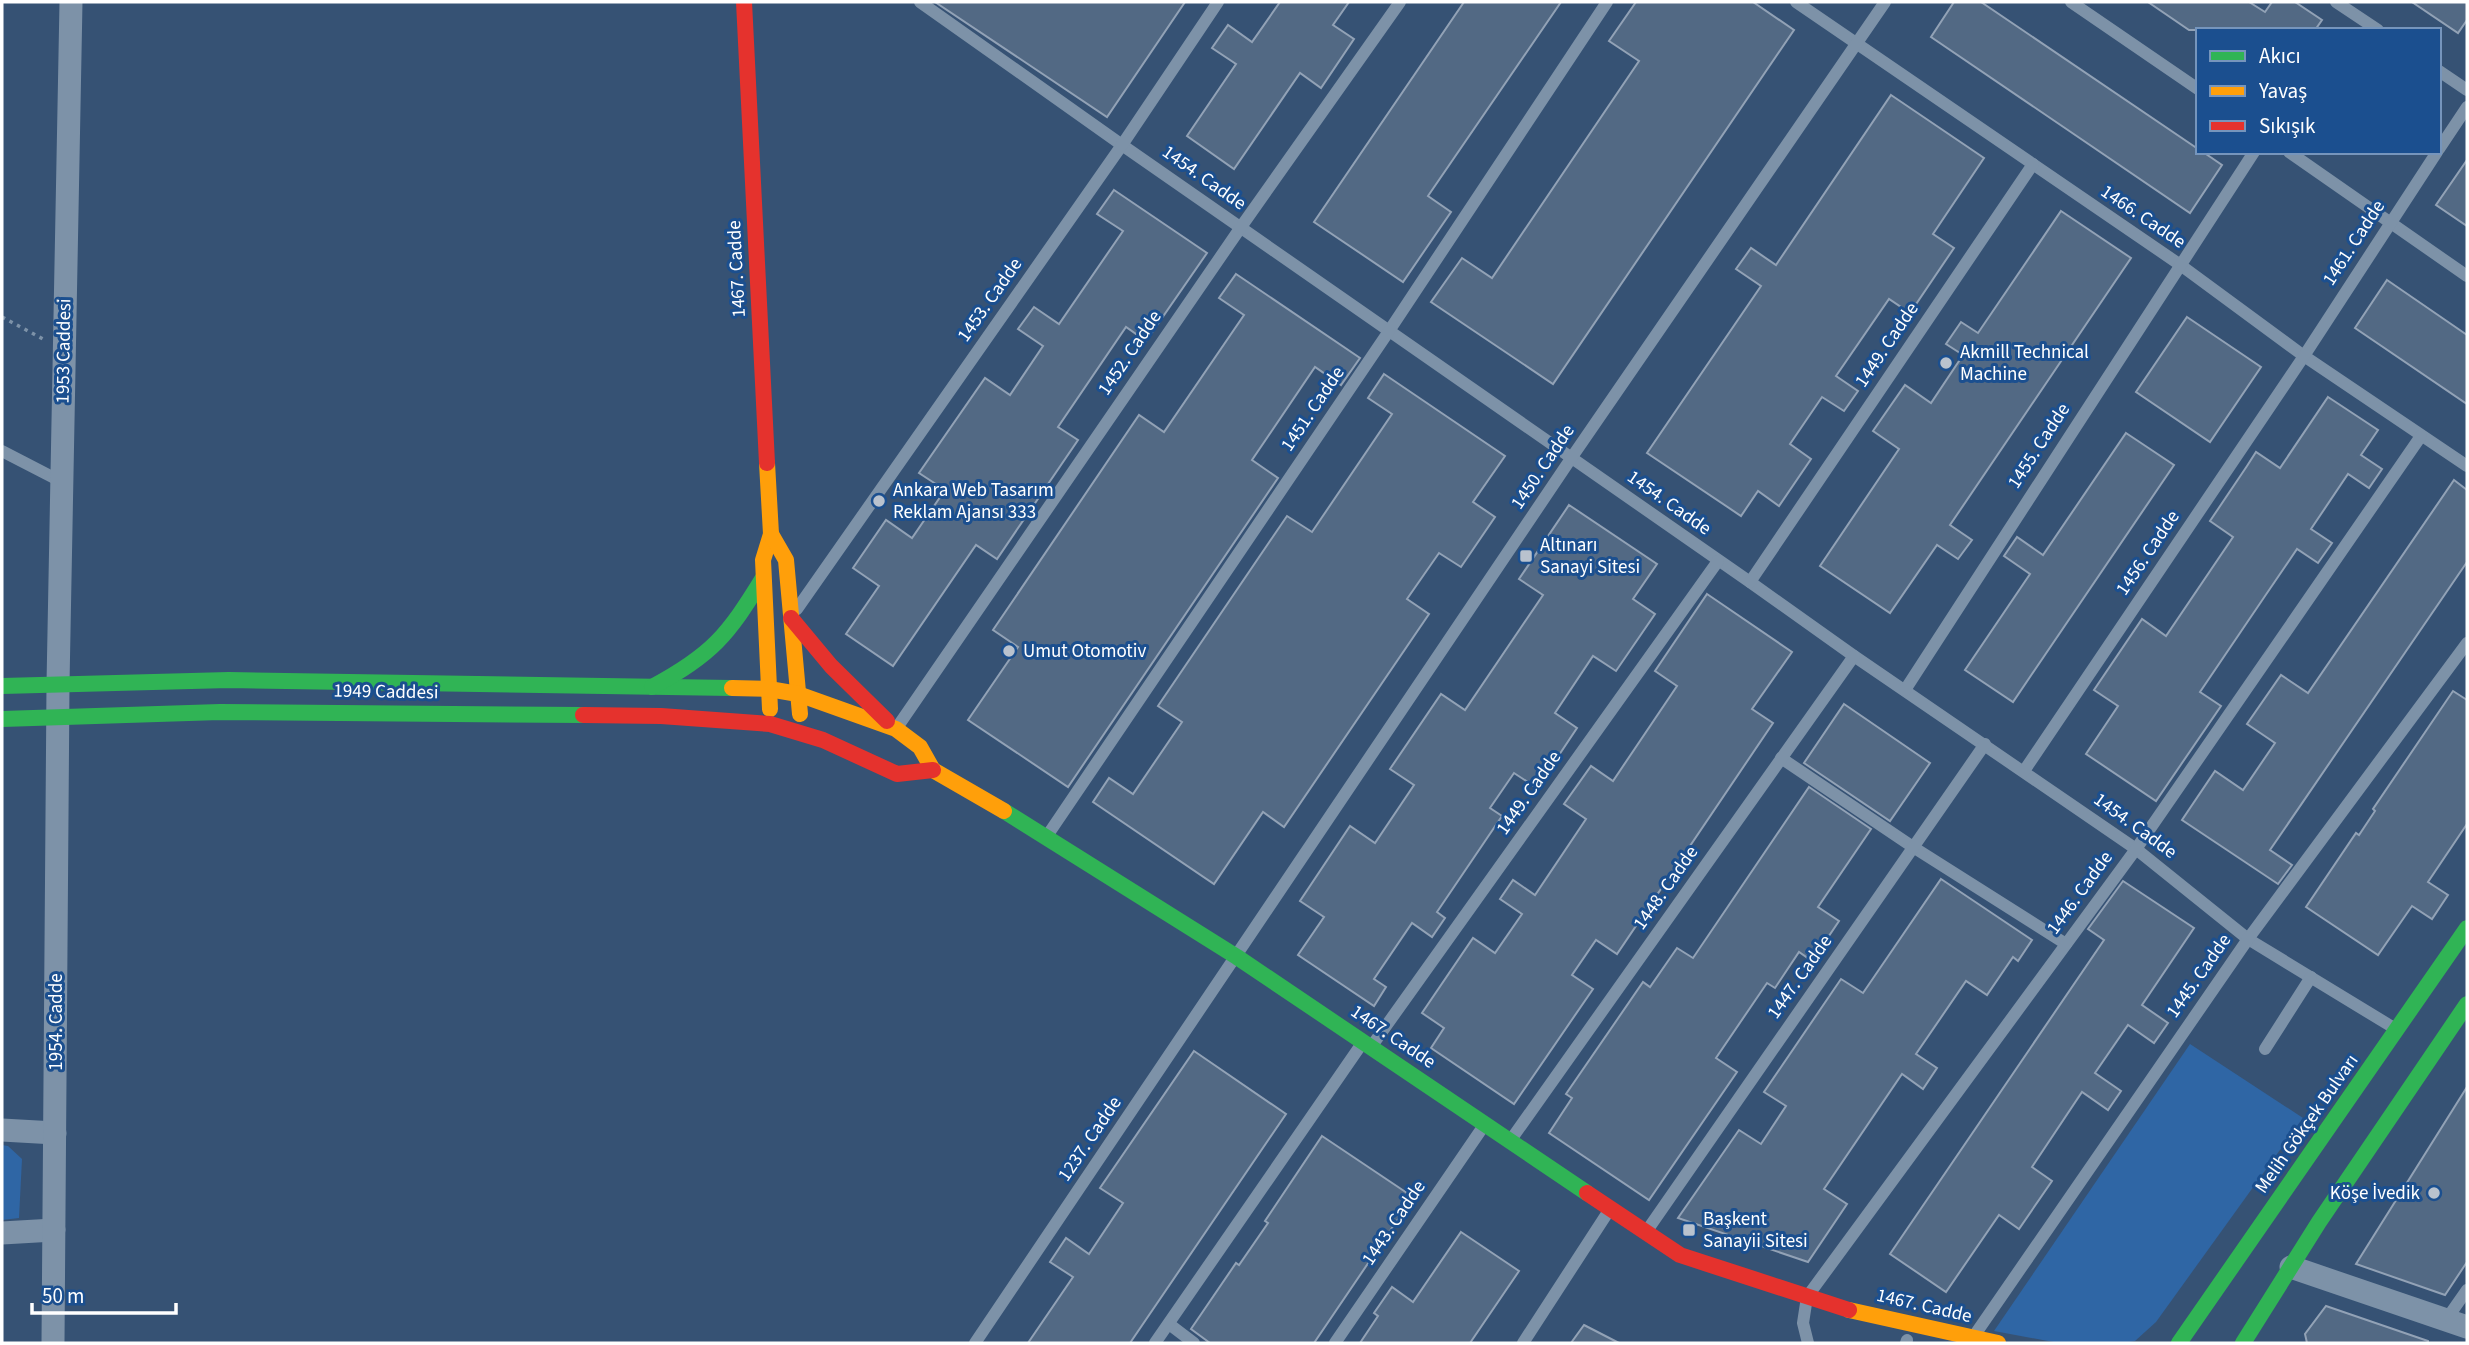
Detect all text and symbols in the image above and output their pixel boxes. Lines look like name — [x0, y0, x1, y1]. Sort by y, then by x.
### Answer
legend — [2196, 28, 2441, 154]
text: Akıcı — [2259, 41, 2301, 71]
text: Yavaş — [2258, 76, 2307, 106]
text: Sıkışık — [2259, 111, 2316, 141]
street label: 1454. Cadde — [1156, 139, 1252, 217]
street label: 1466. Cadde — [2095, 179, 2191, 255]
street label: 1461. Cadde — [2316, 195, 2392, 291]
street label: 1467. Cadde — [721, 220, 753, 318]
street label: 1453. Cadde — [951, 252, 1029, 348]
street label: 1449. Cadde — [1849, 297, 1925, 393]
street label: 1953 Caddesi — [50, 298, 78, 404]
street label: 1452. Cadde — [1092, 305, 1168, 401]
place label: Akmill Technical Machine — [1960, 339, 2089, 388]
marker: Akmill Technical Machine — [1938, 355, 1954, 371]
street label: 1451. Cadde — [1275, 361, 1351, 457]
street label: 1455. Cadde — [2001, 398, 2077, 494]
street label: 1450. Cadde — [1505, 419, 1581, 515]
street label: 1454. Cadde — [1621, 464, 1717, 542]
place label: Ankara Web Tasarım Reklam Ajansı 333 — [893, 477, 1054, 526]
marker: Ankara Web Tasarım Reklam Ajansı 333 — [871, 493, 887, 509]
street label: 1456. Cadde — [2110, 505, 2186, 601]
place label: Altınarı Sanayi Sitesi — [1540, 532, 1640, 581]
marker: Altınarı Sanayi Sitesi — [1518, 548, 1534, 564]
place label: Umut Otomotiv — [1023, 638, 1146, 665]
marker: Umut Otomotiv — [1001, 643, 1017, 659]
street label: 1949 Caddesi — [333, 678, 439, 706]
street label: 1449. Cadde — [1490, 745, 1568, 841]
street label: 1454. Cadde — [2088, 786, 2182, 866]
street label: 1448. Cadde — [1627, 840, 1705, 936]
street label: 1446. Cadde — [2040, 846, 2120, 940]
street label: 1445. Cadde — [2160, 928, 2238, 1024]
street label: 1447. Cadde — [1761, 929, 1839, 1025]
street label: 1954. Cadde — [43, 973, 70, 1071]
street label: 1467. Cadde — [1345, 999, 1441, 1075]
street label: Melih Gökçek Bulvarı — [2249, 1049, 2365, 1199]
street label: 1237. Cadde — [1052, 1091, 1128, 1187]
street label: 1443. Cadde — [1356, 1175, 1432, 1271]
place label: Köşe İvedik — [2330, 1180, 2421, 1207]
marker: Köşe İvedik — [2426, 1185, 2442, 1201]
place label: Başkent Sanayii Sitesi — [1703, 1206, 1808, 1255]
marker: Başkent Sanayii Sitesi — [1681, 1222, 1697, 1238]
scale bar — [32, 1272, 175, 1316]
text: 50 m — [42, 1281, 84, 1311]
street label: 1467. Cadde — [1874, 1282, 1974, 1330]

